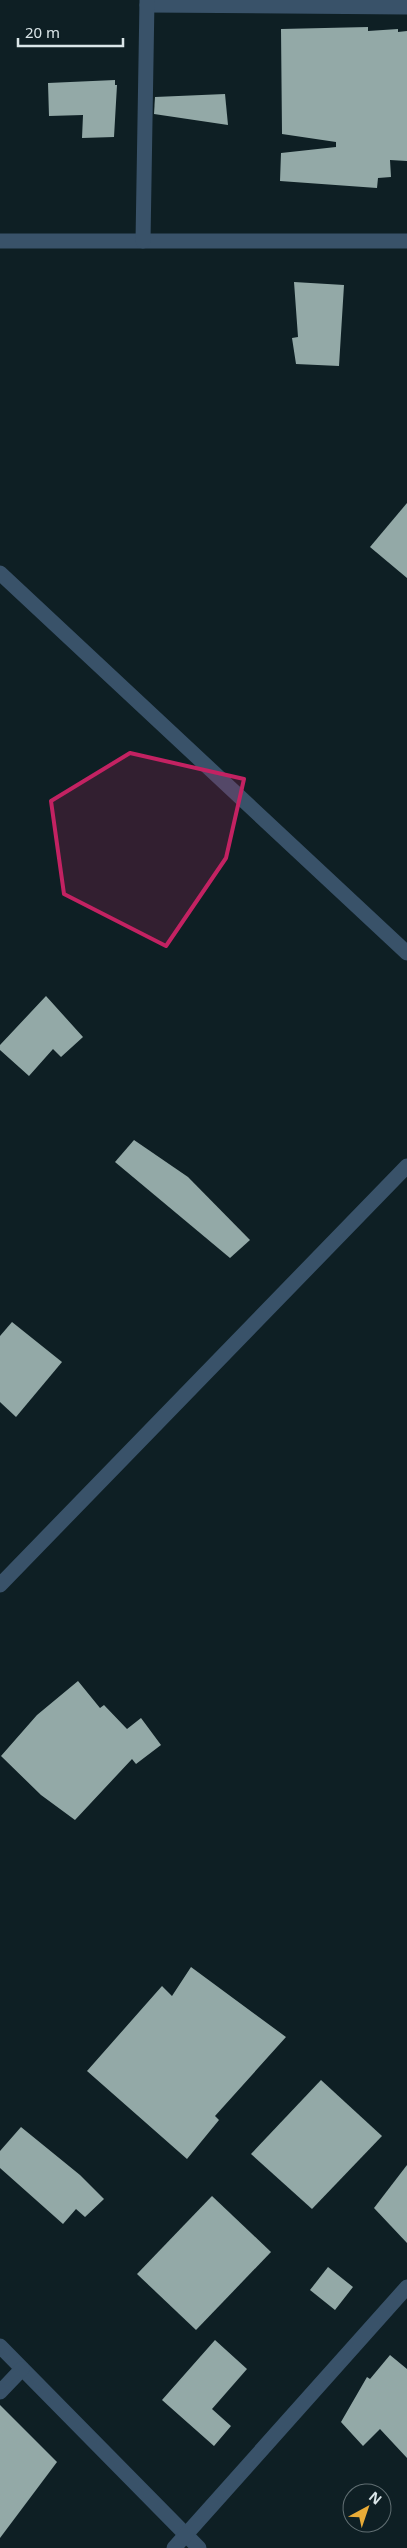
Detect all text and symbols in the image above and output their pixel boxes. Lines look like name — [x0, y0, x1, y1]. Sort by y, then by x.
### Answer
scale bar — [18, 15, 122, 47]
text: 20 m — [25, 22, 60, 42]
north arrow — [342, 2483, 392, 2533]
text: N — [365, 2487, 386, 2509]

